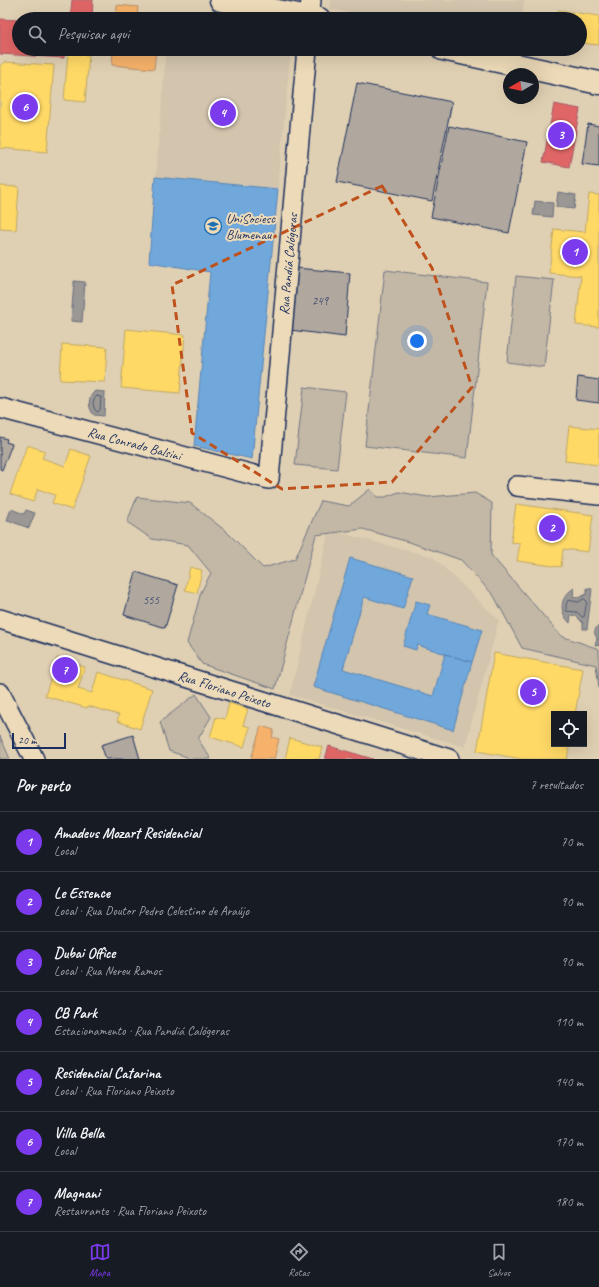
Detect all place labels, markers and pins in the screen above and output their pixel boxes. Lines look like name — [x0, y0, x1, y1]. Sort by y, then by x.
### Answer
pin: 6 — [12, 92, 38, 122]
pin: 4 — [210, 98, 236, 128]
pin: 3 — [548, 120, 574, 150]
place label: UniSociesc Blumenau — [226, 210, 276, 243]
school or university icon: UniSociesc Blumenau — [203, 216, 223, 236]
pin: 1 — [562, 237, 588, 267]
pin: 2 — [539, 513, 565, 543]
pin: 7 — [52, 655, 78, 685]
pin: 5 — [520, 677, 546, 707]

